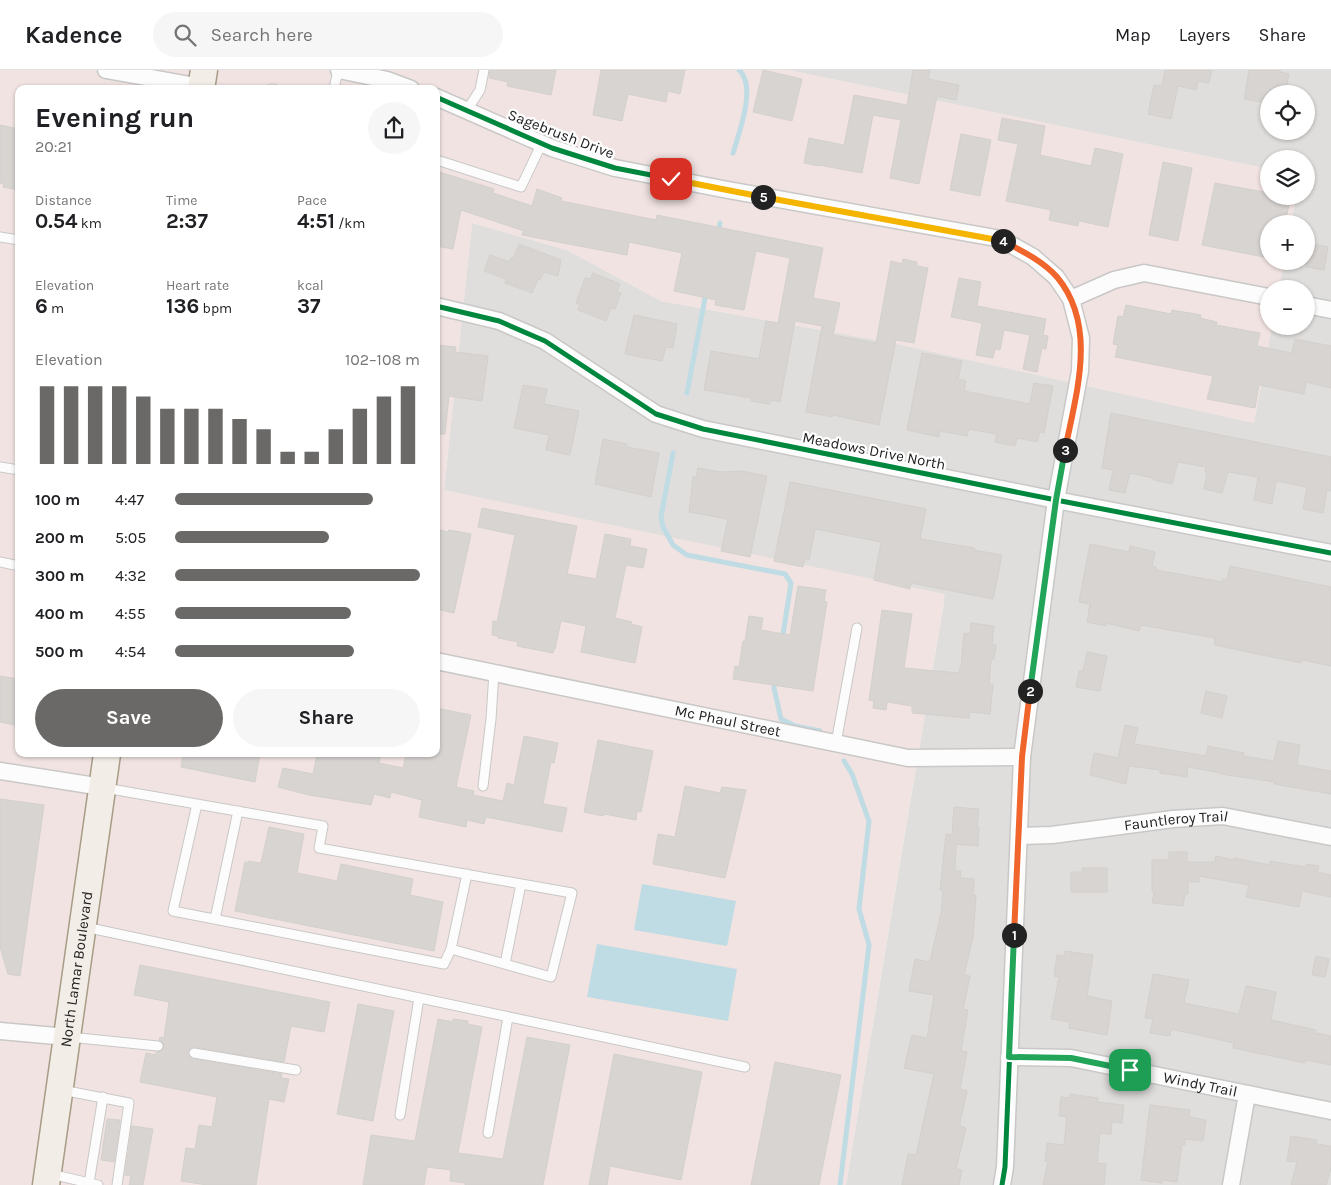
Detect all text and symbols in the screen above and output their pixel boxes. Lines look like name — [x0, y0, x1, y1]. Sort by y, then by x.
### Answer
search box — [153, 12, 503, 57]
text: Kadence — [25, 21, 123, 49]
icon: search — [171, 21, 199, 49]
text: Search here — [211, 24, 313, 46]
text: Map — [1115, 24, 1151, 46]
text: Layers — [1179, 24, 1231, 46]
text: Share — [1259, 24, 1306, 46]
map controls — [1260, 85, 1315, 335]
button: locate — [1260, 85, 1315, 140]
text: Evening run — [35, 101, 194, 134]
button: share — [368, 102, 420, 154]
street label: Sagebrush Drive — [505, 105, 617, 163]
text: 20:21 — [35, 137, 72, 156]
button: layers — [1260, 150, 1315, 205]
pin — [650, 158, 692, 200]
icon: check — [657, 165, 685, 193]
pin: 5 — [750, 184, 776, 210]
text: 5 — [759, 189, 768, 206]
text: Distance — [35, 192, 92, 209]
text: Time — [166, 192, 197, 209]
text: Pace — [297, 192, 327, 209]
text: 0.54 — [35, 209, 78, 233]
text: 2:37 — [166, 209, 208, 233]
text: 4:51 — [297, 209, 335, 233]
text: km — [78, 215, 102, 232]
text: /km — [335, 215, 365, 232]
button: + — [1260, 215, 1315, 270]
pin: 4 — [990, 228, 1016, 254]
text: 4 — [999, 233, 1008, 250]
text: Elevation — [35, 277, 94, 294]
text: Heart rate — [166, 277, 229, 294]
text: kcal — [297, 277, 324, 294]
button: − — [1260, 280, 1315, 335]
text: 6 — [35, 294, 48, 318]
text: 136 — [166, 294, 199, 318]
text: 37 — [297, 294, 321, 318]
text: m — [48, 300, 64, 317]
text: bpm — [199, 300, 232, 317]
text: Elevation — [35, 350, 103, 369]
text: 102–108 m — [345, 350, 420, 369]
street label: Meadows Drive North — [801, 428, 947, 474]
pin: 3 — [1052, 438, 1078, 462]
text: 3 — [1061, 442, 1070, 459]
text: 100 m — [35, 490, 80, 509]
text: 4:47 — [115, 490, 144, 509]
text: 200 m — [35, 528, 84, 547]
text: 5:05 — [115, 528, 146, 547]
text: 300 m — [35, 566, 84, 585]
text: 4:32 — [115, 566, 146, 585]
text: 400 m — [35, 604, 84, 623]
text: 4:55 — [115, 604, 146, 623]
text: 500 m — [35, 642, 84, 661]
text: 4:54 — [115, 642, 146, 661]
pin: 2 — [1018, 678, 1042, 704]
text: 2 — [1026, 683, 1035, 700]
button: Save — [35, 689, 223, 747]
button: Share — [233, 689, 420, 747]
street label: Mc Phaul Street — [673, 701, 783, 741]
street label: Fauntleroy Trail — [1123, 807, 1230, 834]
street label: North Lamar Boulevard — [57, 890, 96, 1048]
pin: 1 — [1002, 922, 1026, 948]
text: 1 — [1012, 927, 1017, 944]
pin — [1109, 1049, 1151, 1091]
icon: arrive — [1116, 1056, 1144, 1084]
street label: Windy Trail — [1162, 1068, 1239, 1101]

